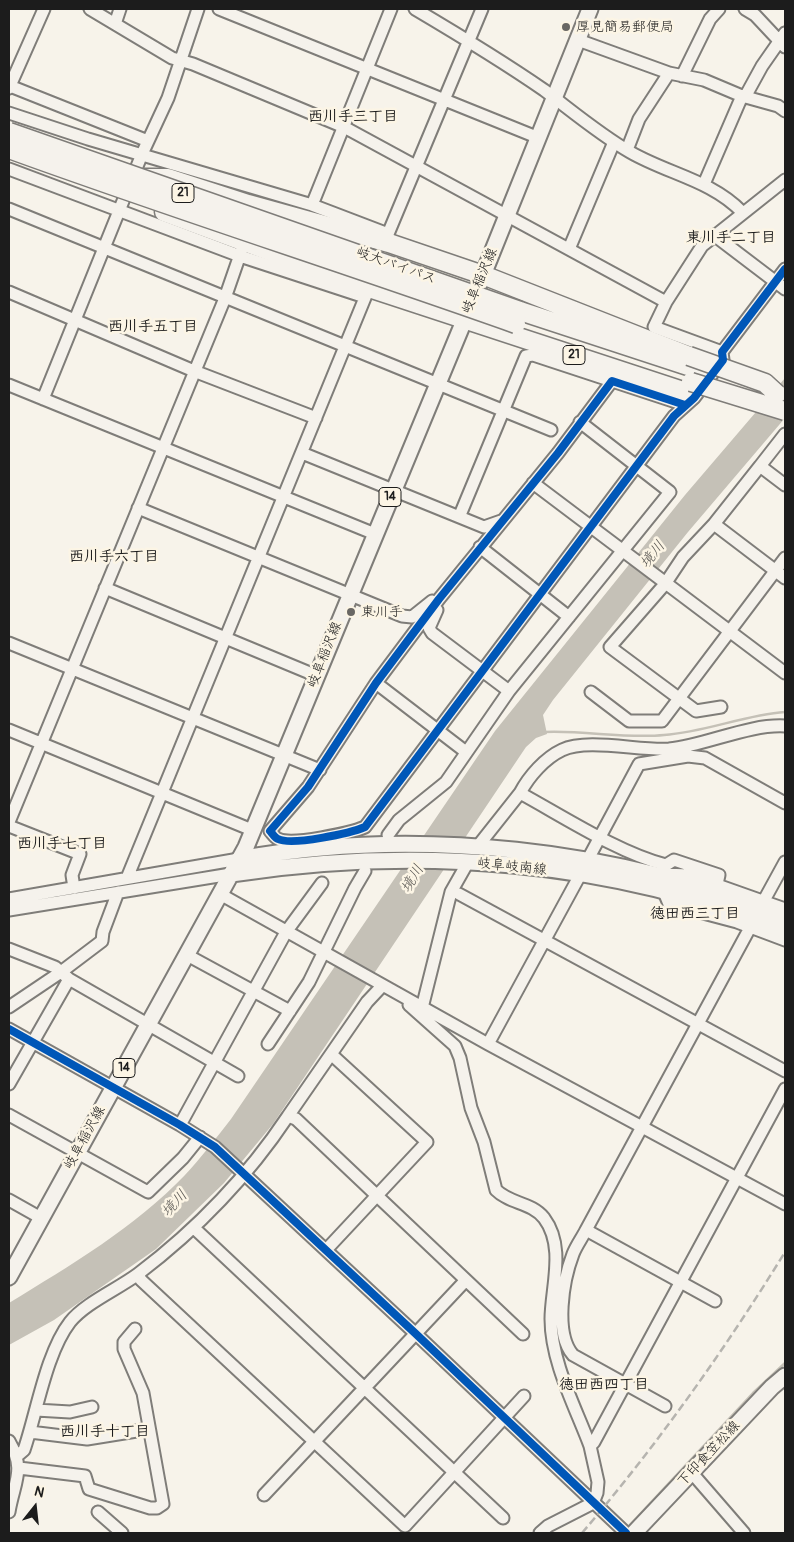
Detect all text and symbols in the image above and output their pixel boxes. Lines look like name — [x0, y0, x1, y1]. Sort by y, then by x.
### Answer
place label: 厚見簡易郵便局 — [576, 19, 674, 35]
marker: 厚見簡易郵便局 — [560, 21, 572, 33]
district label: 西川手三丁目 — [308, 108, 398, 126]
road number: 21 — [172, 184, 194, 202]
district label: 東川手二丁目 — [686, 229, 776, 247]
street label: 岐大バイパス — [354, 244, 438, 288]
street label: 岐阜稲沢線 — [459, 246, 501, 316]
district label: 西川手五丁目 — [108, 318, 198, 336]
road number: 21 — [563, 346, 585, 364]
road number: 14 — [379, 488, 401, 507]
water label: 境川 — [637, 538, 669, 572]
district label: 西川手六丁目 — [69, 548, 159, 566]
place label: 東川手 — [361, 604, 403, 620]
marker: 東川手 — [345, 606, 357, 618]
street label: 岐阜稲沢線 — [304, 619, 346, 691]
district label: 西川手七丁目 — [17, 835, 107, 853]
street label: 岐阜岐南線 — [476, 855, 548, 879]
water label: 境川 — [398, 862, 428, 896]
district label: 徳田西三丁目 — [650, 905, 740, 923]
road number: 14 — [113, 1058, 135, 1078]
street label: 岐阜稲沢線 — [61, 1103, 109, 1173]
water label: 境川 — [158, 1187, 192, 1221]
district label: 徳田西四丁目 — [559, 1376, 649, 1394]
street label: 下印食笠松線 — [674, 1418, 744, 1490]
district label: 西川手十丁目 — [60, 1423, 150, 1441]
north arrow — [10, 1482, 60, 1532]
text: N — [32, 1483, 46, 1502]

